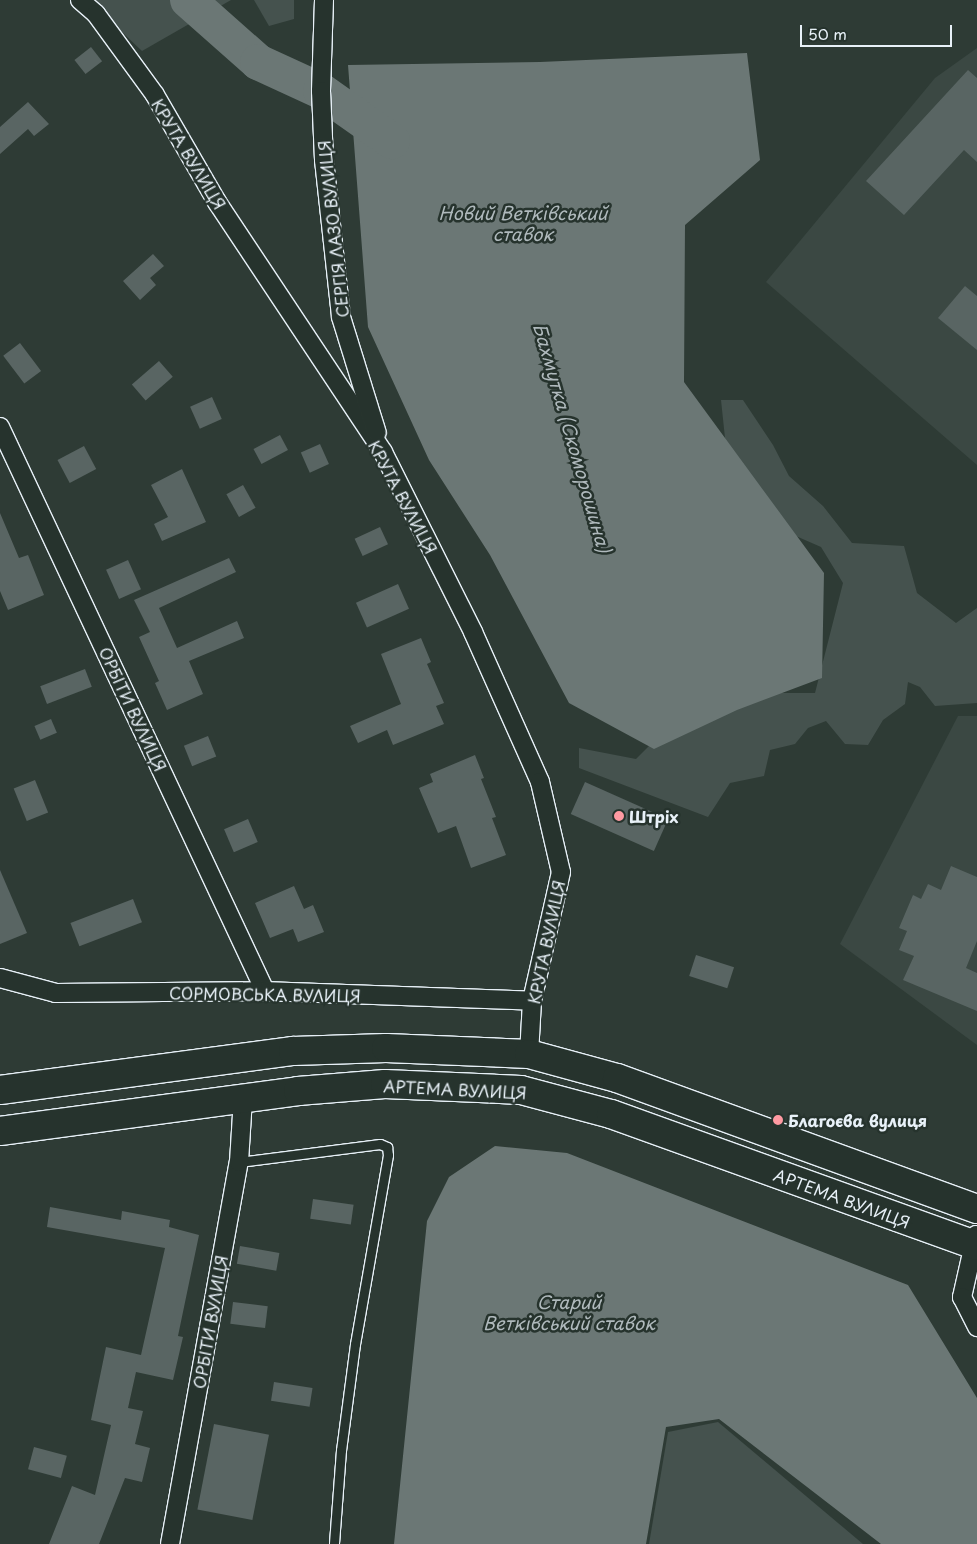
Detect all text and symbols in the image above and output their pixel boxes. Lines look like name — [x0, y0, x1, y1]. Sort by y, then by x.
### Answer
scale bar — [802, 15, 954, 47]
text: 50 m — [808, 22, 847, 45]
street label: КРУТА ВУЛИЦЯ — [148, 94, 230, 214]
street label: СЕРГІЯ ЛАЗО ВУЛИЦЯ — [314, 137, 352, 321]
water label: Новий Ветківський ставок — [439, 203, 607, 245]
water label: Бахмутка (Скоморошина) — [529, 321, 615, 555]
street label: КРУТА ВУЛИЦЯ — [365, 436, 441, 558]
street label: ОРБІТИ ВУЛИЦЯ — [96, 644, 170, 774]
place label: Штріх — [629, 806, 678, 826]
marker: Штріх — [613, 810, 625, 822]
street label: КРУТА ВУЛИЦЯ — [523, 878, 569, 1006]
street label: СОРМОВСЬКА ВУЛИЦЯ — [169, 983, 361, 1005]
street label: АРТЕМА ВУЛИЦЯ — [383, 1076, 527, 1102]
place label: Благоєва вулиця — [788, 1110, 928, 1130]
marker: Благоєва вулиця — [772, 1114, 784, 1126]
street label: АРТЕМА ВУЛИЦЯ — [771, 1164, 913, 1232]
street label: ОРБІТИ ВУЛИЦЯ — [189, 1254, 231, 1390]
water label: Старий Ветківський ставок — [482, 1292, 656, 1335]

